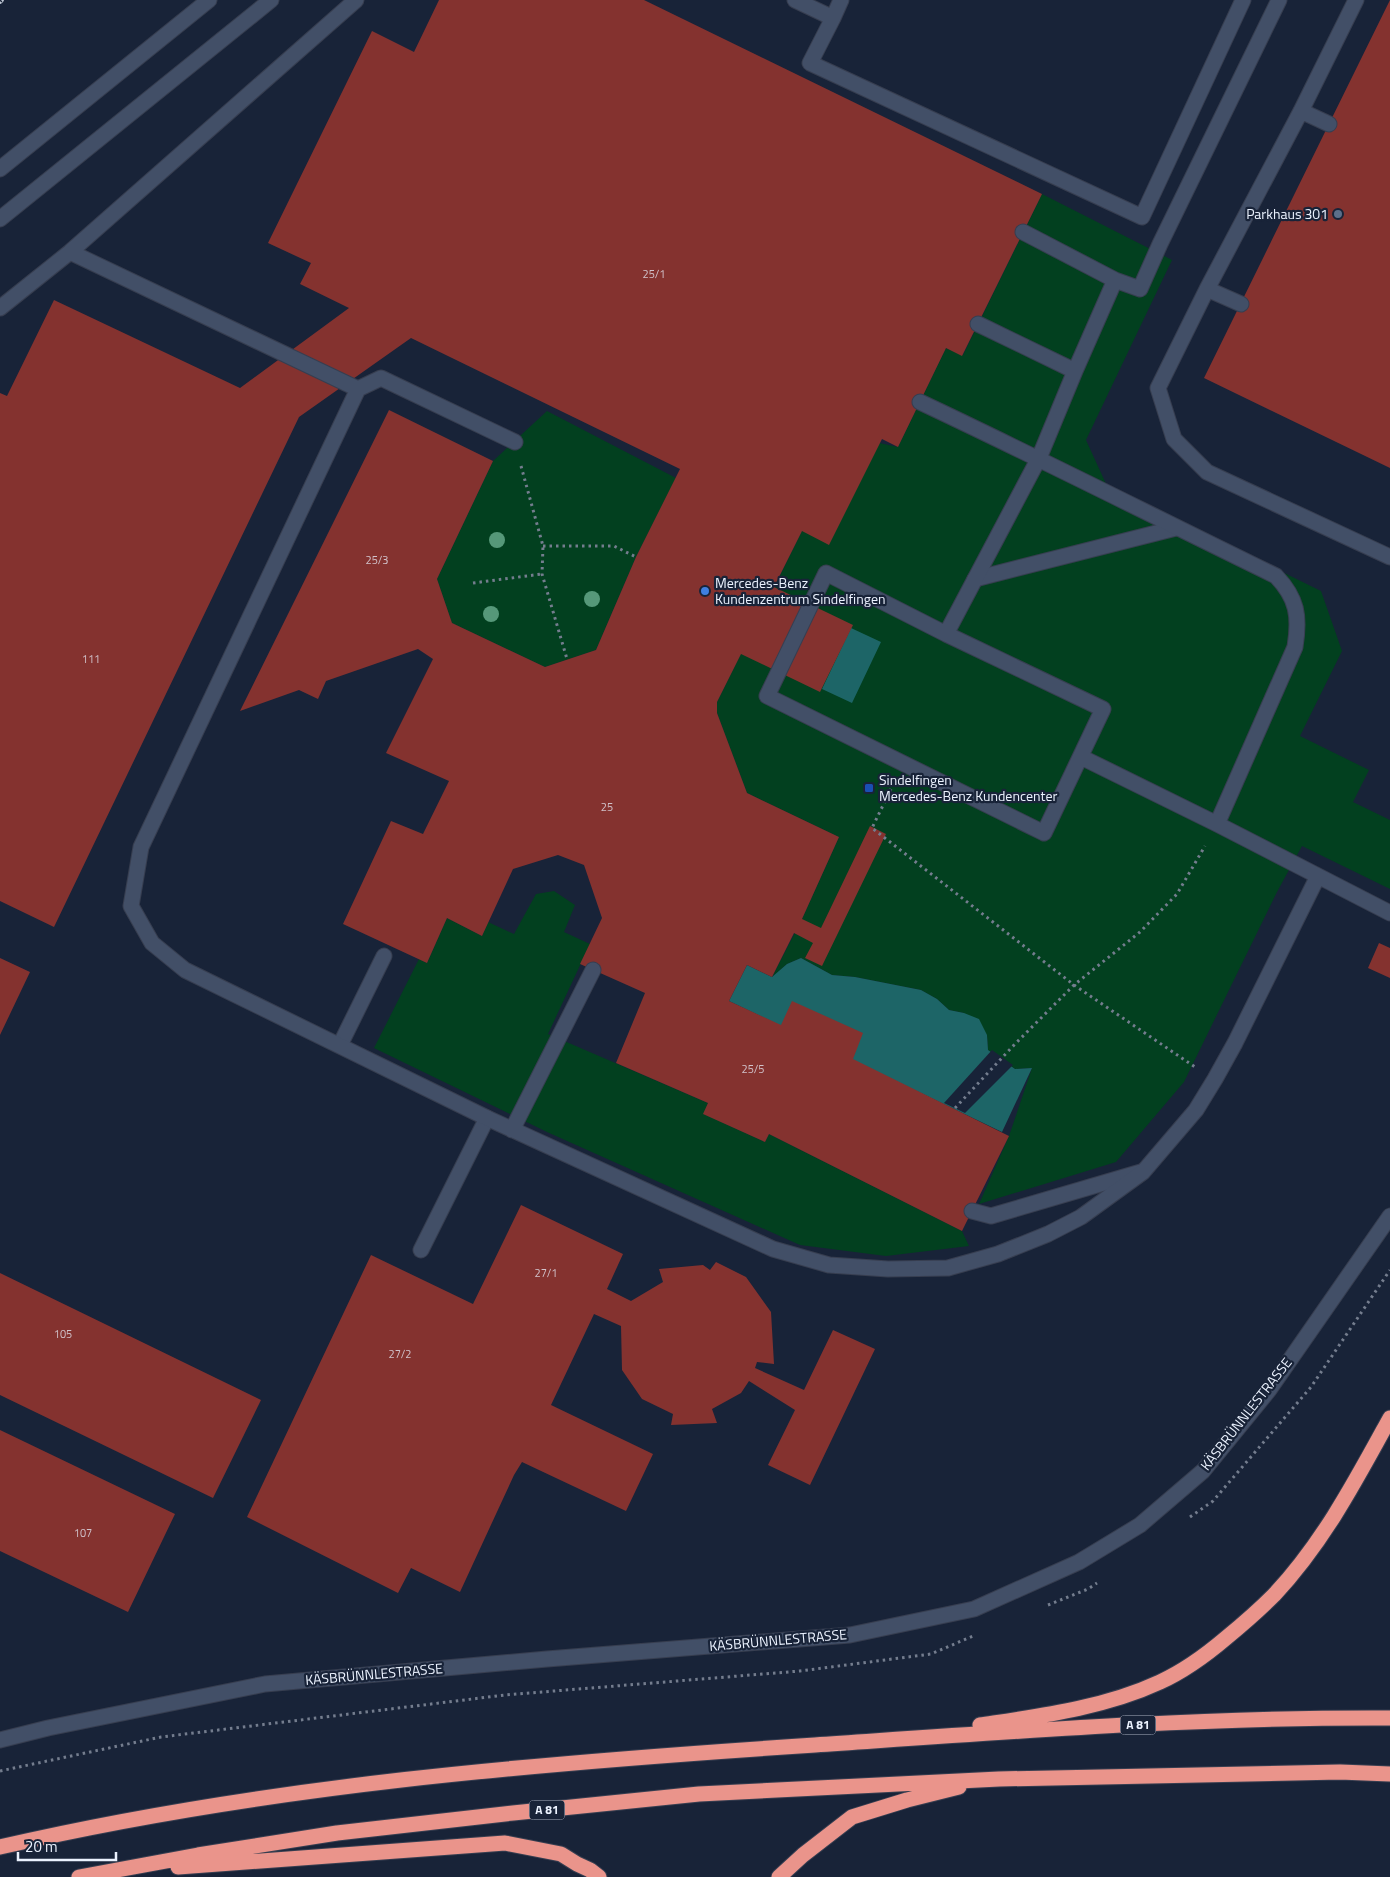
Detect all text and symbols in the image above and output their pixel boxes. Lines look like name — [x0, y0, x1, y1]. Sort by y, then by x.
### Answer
place label: Parkhaus 301 — [1246, 203, 1328, 224]
marker: Parkhaus 301 — [1332, 208, 1344, 220]
house number: 25/1 — [642, 266, 666, 282]
house number: 25/3 — [365, 552, 389, 568]
place label: Mercedes-Benz Kundenzentrum Sindelfingen — [715, 572, 885, 609]
marker: Mercedes-Benz Kundenzentrum Sindelfingen — [699, 585, 711, 597]
house number: 111 — [82, 651, 100, 667]
place label: Sindelfingen Mercedes-Benz Kundencenter — [879, 769, 1057, 806]
marker: Sindelfingen Mercedes-Benz Kundencenter — [863, 782, 875, 794]
house number: 25 — [601, 799, 613, 815]
house number: 25/5 — [741, 1061, 765, 1077]
house number: 27/1 — [534, 1265, 558, 1281]
house number: 105 — [54, 1326, 72, 1342]
house number: 27/2 — [388, 1346, 412, 1362]
street label: KÄSBRÜNNLESTRASSE — [1195, 1353, 1297, 1475]
house number: 107 — [74, 1525, 92, 1541]
street label: KÄSBRÜNNLESTRASSE — [708, 1623, 848, 1656]
street label: KÄSBRÜNNLESTRASSE — [304, 1657, 444, 1690]
road number: A 81 — [1120, 1716, 1156, 1734]
road number: A 81 — [530, 1800, 564, 1820]
scale bar — [18, 1830, 115, 1862]
text: 20 m — [25, 1835, 58, 1858]

